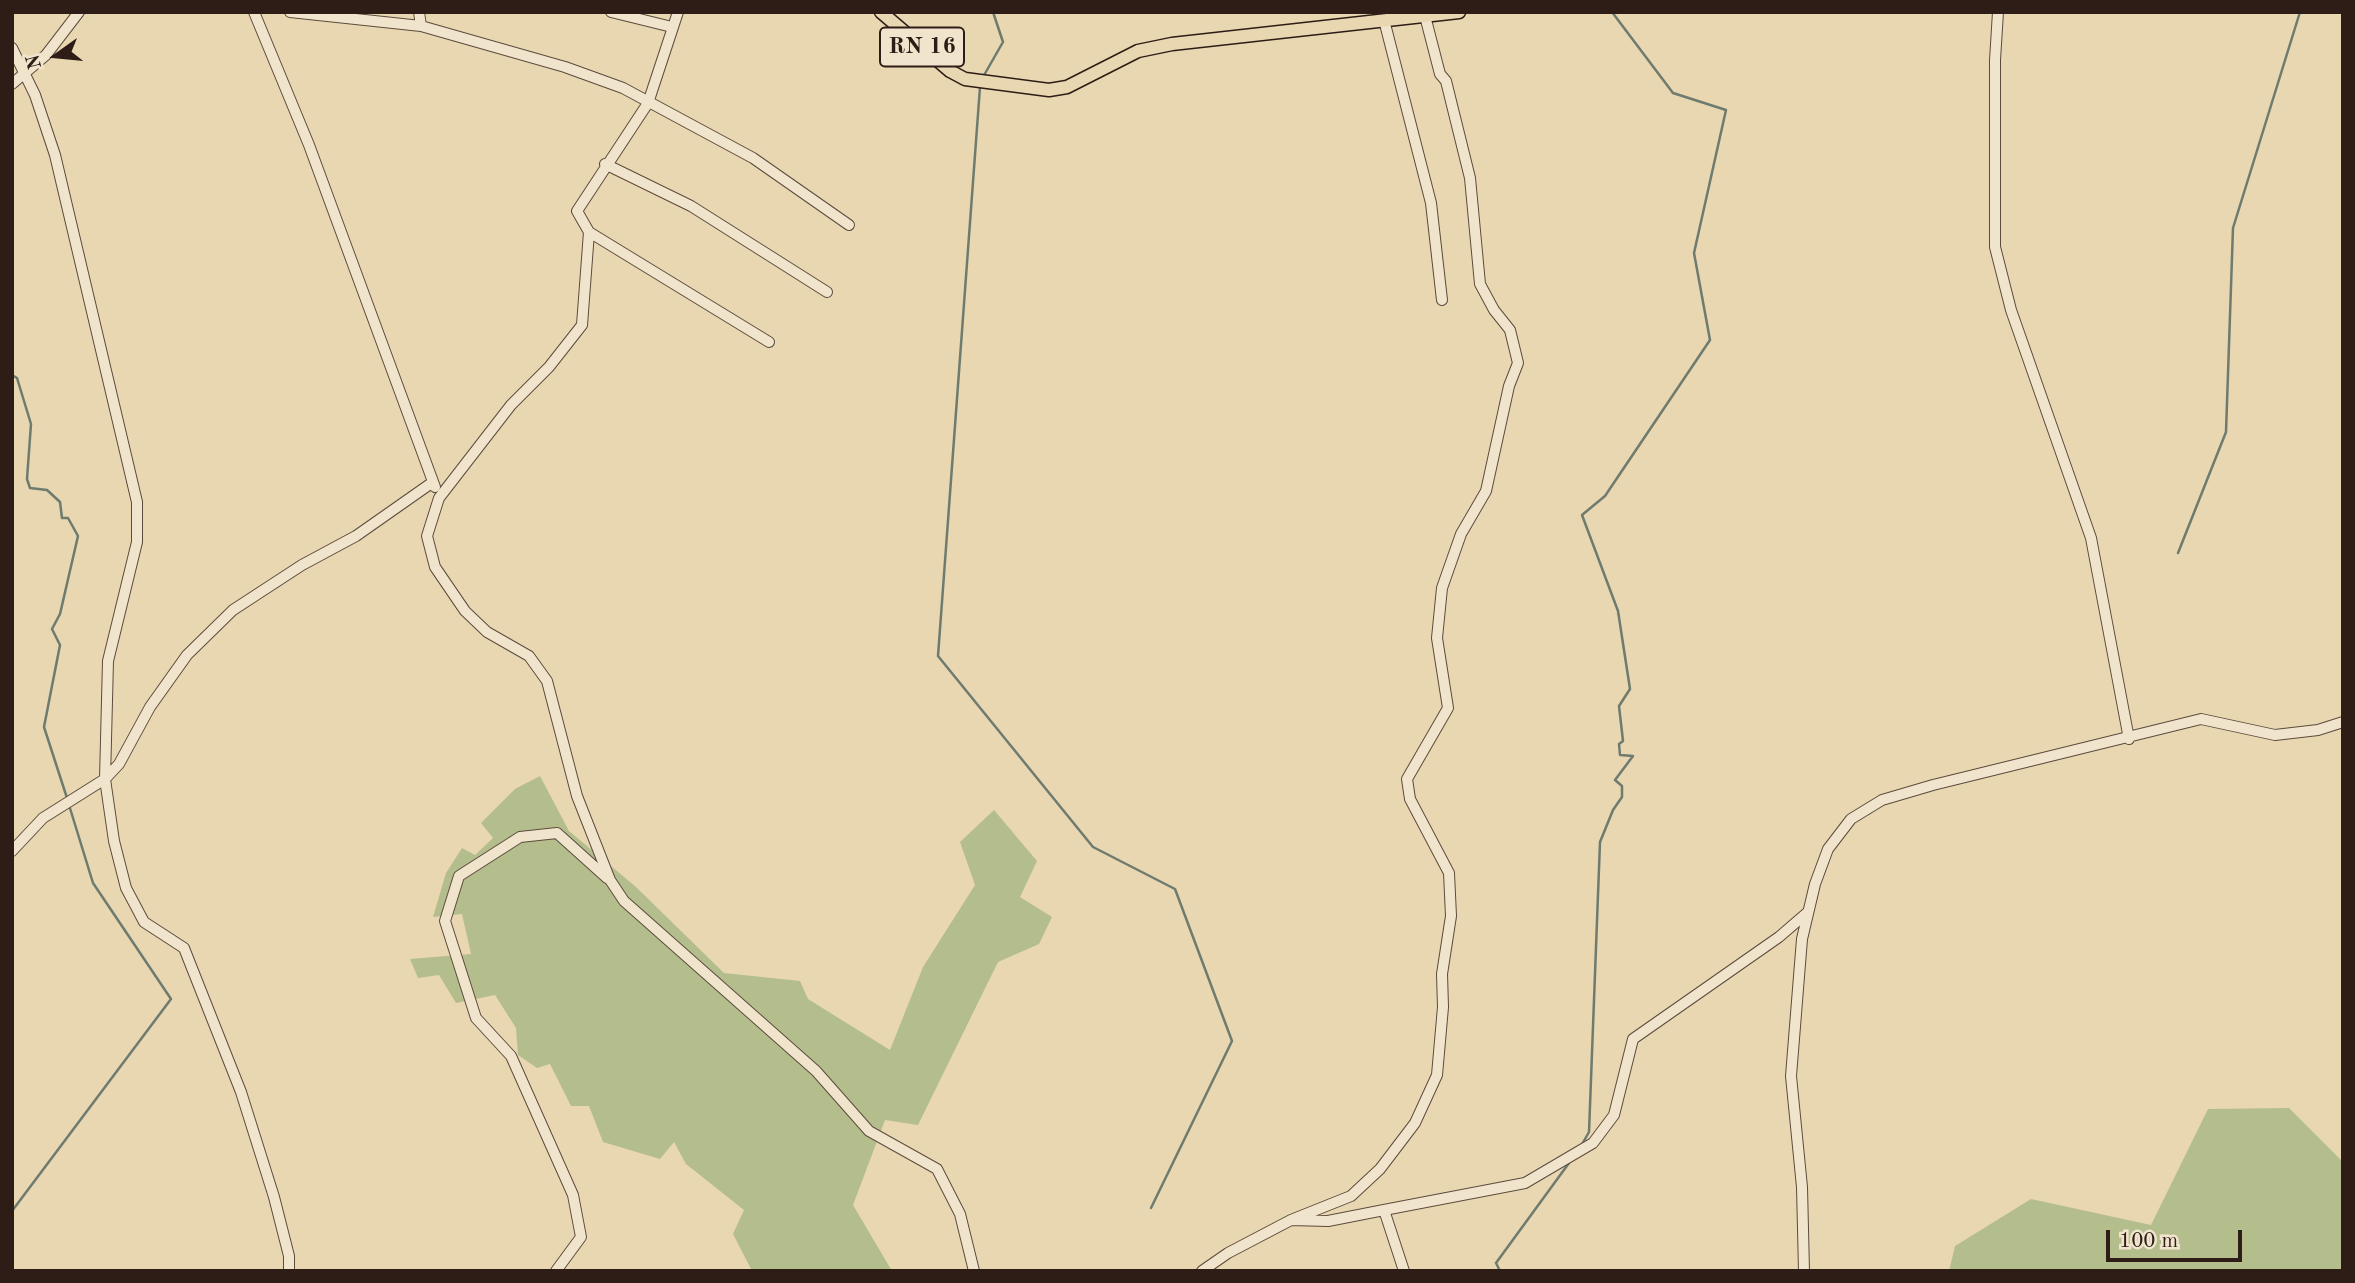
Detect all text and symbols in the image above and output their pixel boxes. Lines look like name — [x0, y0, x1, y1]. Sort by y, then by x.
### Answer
north arrow — [21, 21, 91, 91]
road number: RN 16 — [880, 28, 964, 66]
text: N — [24, 52, 46, 71]
scale bar — [2110, 1216, 2246, 1260]
text: 100 m — [2119, 1231, 2178, 1252]

